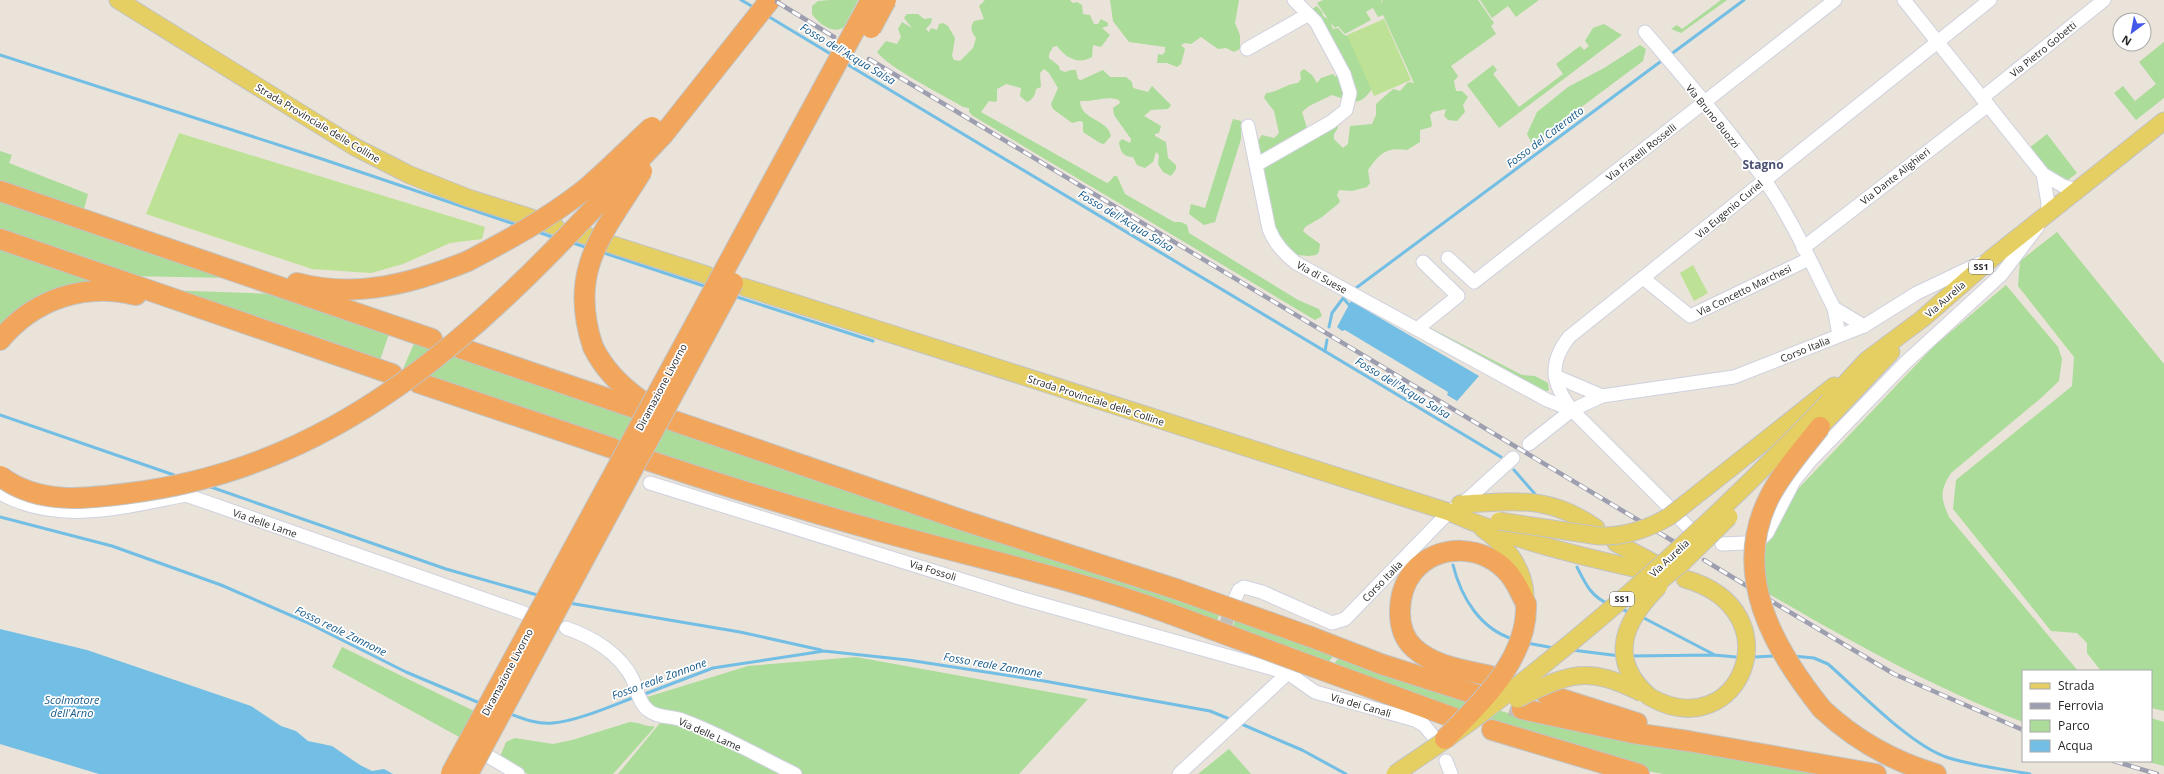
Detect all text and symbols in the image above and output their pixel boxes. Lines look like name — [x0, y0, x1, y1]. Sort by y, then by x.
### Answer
north arrow — [2112, 12, 2152, 52]
street label: Via Pietro Gobetti — [2007, 18, 2079, 80]
water label: Fosso dell'Acqua Salsa — [798, 19, 898, 88]
text: N — [2119, 32, 2134, 50]
street label: Strada Provinciale delle Colline — [253, 80, 383, 166]
street label: Via Bruno Buozzi — [1683, 81, 1743, 151]
water label: Fosso del Cateratto — [1503, 103, 1586, 171]
street label: Via Fratelli Rosselli — [1603, 120, 1679, 184]
street label: Via Dante Alighieri — [1857, 144, 1933, 208]
district label: Stagno — [1742, 156, 1784, 173]
street label: Via Eugenio Curiel — [1692, 177, 1766, 241]
water label: Fosso dell'Acqua Salsa — [1076, 186, 1176, 255]
street label: Via di Suese — [1294, 257, 1350, 297]
road number: SS1 — [1969, 260, 1993, 274]
street label: Via Concetto Marchesi — [1694, 261, 1794, 319]
street label: Via Aurelia — [1922, 278, 1968, 320]
street label: Corso Italia — [1778, 333, 1832, 365]
street label: Diramazione Livorno — [632, 341, 690, 433]
water label: Fosso dell'Acqua Salsa — [1353, 353, 1453, 422]
street label: Strada Provinciale delle Colline — [1026, 371, 1167, 429]
street label: Via delle Lame — [231, 505, 299, 541]
street label: Via Aurelia — [1646, 536, 1692, 580]
street label: Via Fossoli — [908, 556, 958, 584]
street label: Corso Italia — [1359, 557, 1405, 605]
road number: SS1 — [1610, 592, 1634, 606]
water label: Fosso reale Zannone — [293, 602, 390, 659]
street label: Diramazione Livorno — [478, 626, 536, 718]
water label: Fosso reale Zannone — [943, 648, 1044, 681]
water label: Fosso reale Zannone — [609, 654, 709, 703]
legend — [2022, 670, 2152, 762]
text: Strada — [2058, 677, 2094, 694]
street label: Via dei Canali — [1329, 690, 1393, 720]
water label: Scolmatore dell'Arno — [45, 692, 100, 720]
text: Ferrovia — [2058, 697, 2104, 714]
street label: Via delle Lame — [676, 714, 744, 754]
text: Parco — [2058, 717, 2090, 734]
text: Acqua — [2058, 737, 2093, 754]

